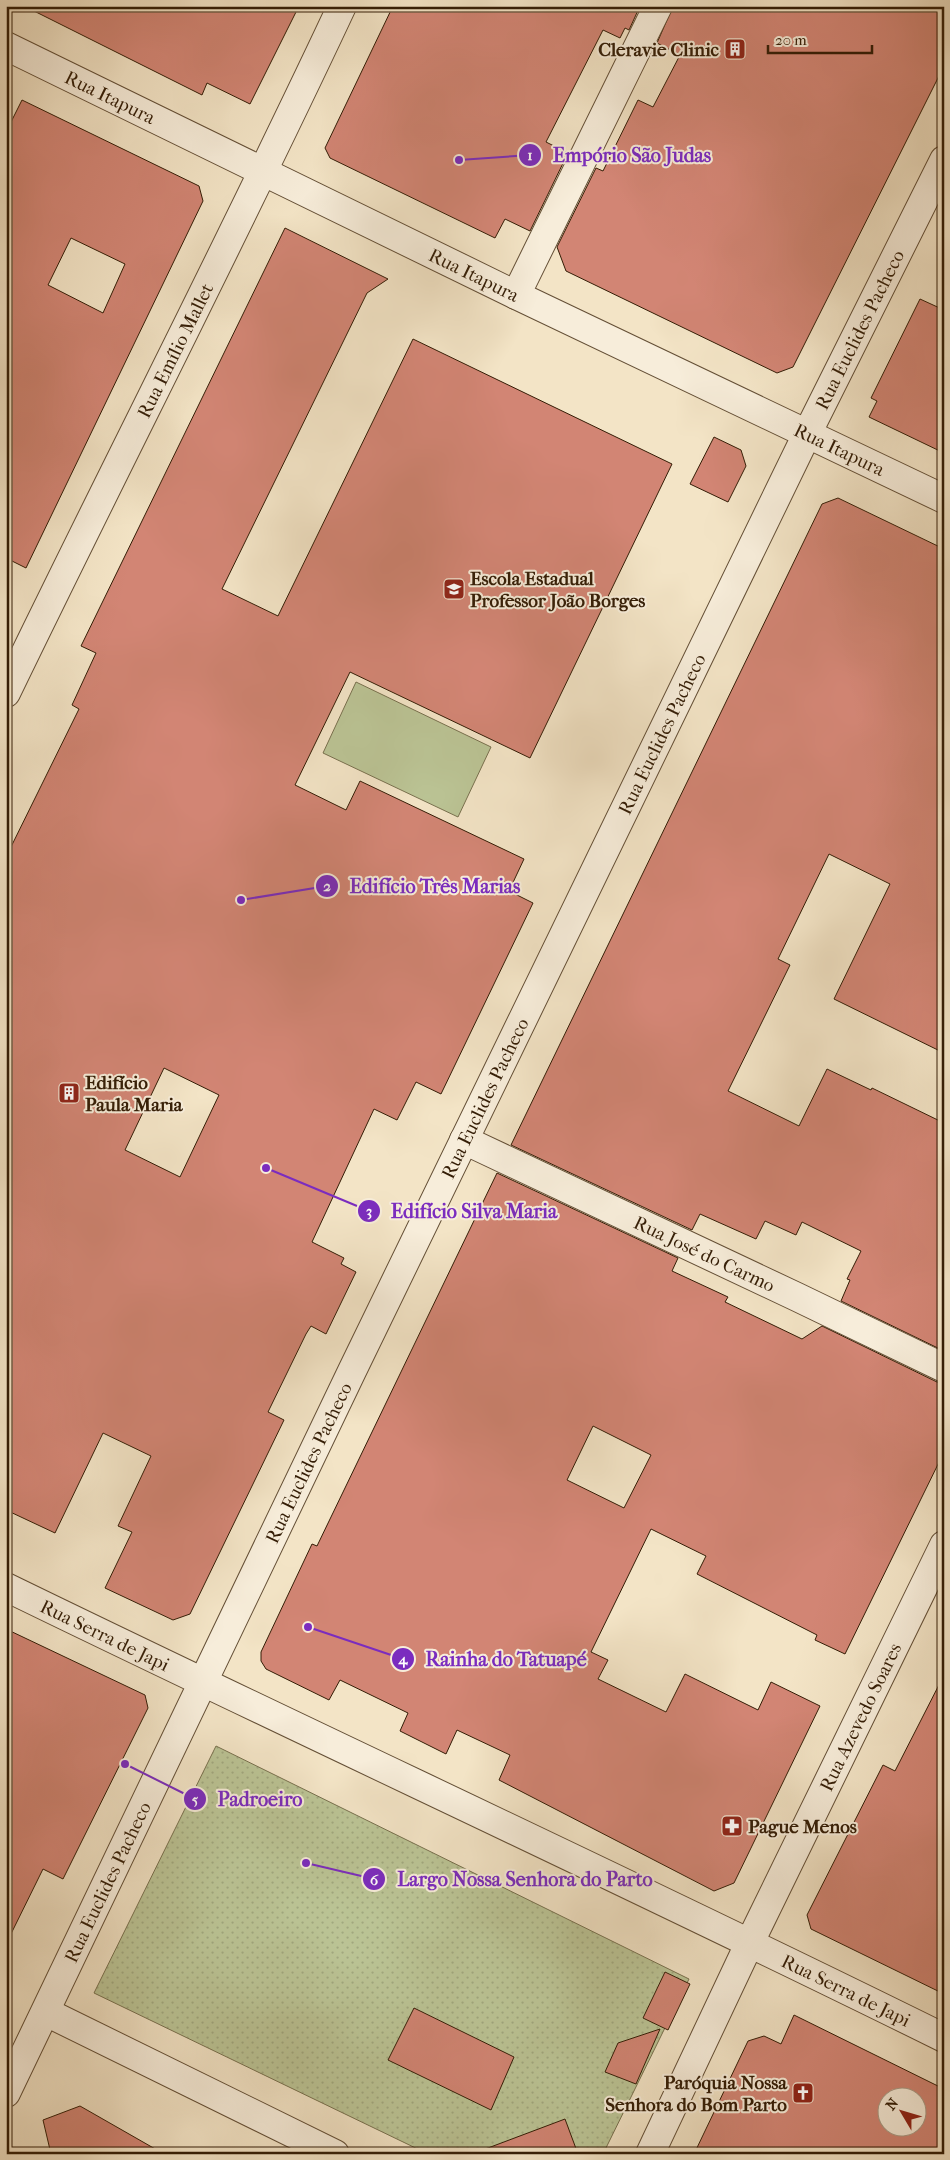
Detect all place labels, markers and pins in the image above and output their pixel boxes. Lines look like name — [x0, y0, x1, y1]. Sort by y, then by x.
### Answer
building icon: Cleravie Clinic — [723, 37, 747, 61]
place label: Cleravie Clinic — [598, 39, 720, 61]
callout: Empório São Judas — [518, 137, 721, 172]
place label: Escola Estadual Professor João Borges — [470, 568, 645, 612]
school or university icon: Escola Estadual Professor João Borges — [442, 577, 466, 601]
callout: Edifício Três Marias — [314, 869, 530, 904]
place label: Edifício Paula Maria — [85, 1072, 184, 1116]
building icon: Edifício Paula Maria — [57, 1081, 81, 1105]
callout: Edifício Silva Maria — [356, 1193, 568, 1228]
callout: Rainha do Tatuapé — [391, 1641, 597, 1676]
callout: Padroeiro — [183, 1781, 312, 1816]
pharmacy icon: Pague Menos — [720, 1814, 744, 1838]
place label: Pague Menos — [748, 1816, 857, 1838]
callout: Largo Nossa Senhora do Parto — [362, 1862, 662, 1897]
place label: Paróquia Nossa Senhora do Bom Parto — [605, 2072, 788, 2116]
church icon: Paróquia Nossa Senhora do Bom Parto — [791, 2081, 815, 2105]

